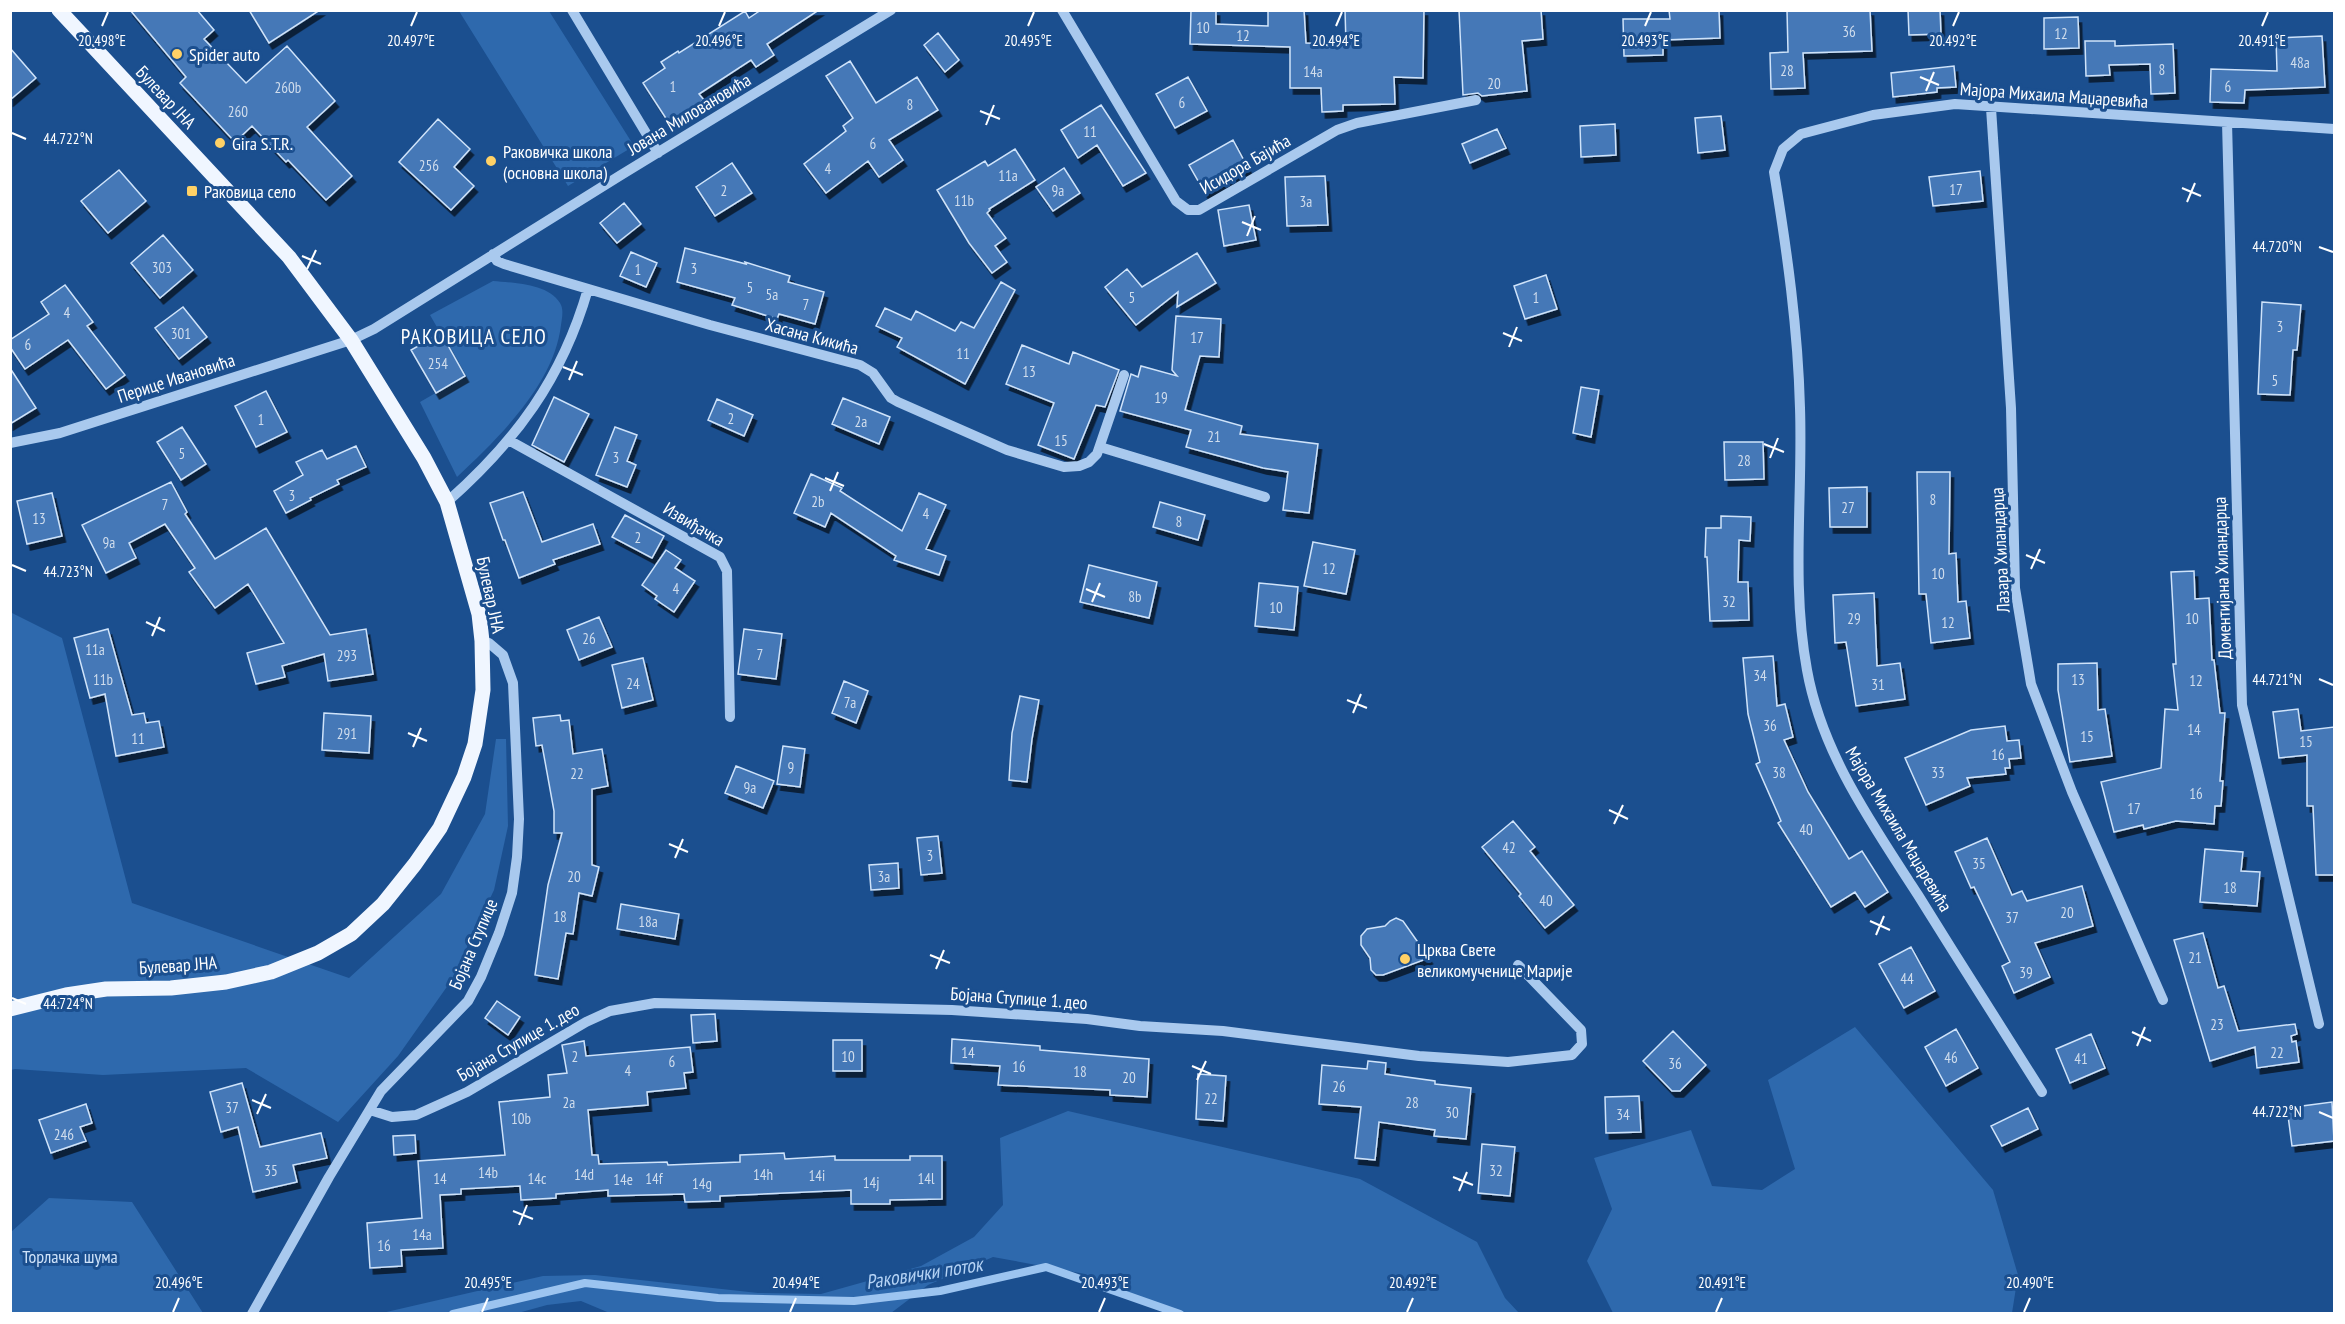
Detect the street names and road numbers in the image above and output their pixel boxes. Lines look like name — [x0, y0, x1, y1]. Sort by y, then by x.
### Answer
street label: Булевар ЈНА — [131, 61, 201, 134]
street label: Јована Миловановића — [622, 68, 755, 160]
street label: Мајора Михаила Маџаревића — [1959, 77, 2149, 113]
street label: Исидора Бајића — [1196, 129, 1294, 199]
street label: Хасана Кикића — [763, 313, 861, 359]
street label: Перице Ивановића — [114, 348, 238, 408]
street label: Лазара Хиландарца — [1985, 487, 2015, 614]
street label: Доментијана Хиландарца — [2208, 496, 2236, 660]
street label: Извиђачка — [659, 497, 729, 551]
street label: Булевар ЈНА — [472, 555, 510, 636]
street label: Мајора Михаила Маџаревића — [1841, 742, 1957, 916]
street label: Бојана Ступице — [444, 895, 502, 993]
street label: Булевар ЈНА — [138, 951, 218, 979]
street label: Бојана Ступице 1. део — [950, 982, 1088, 1014]
street label: Бојана Ступице 1. део — [453, 998, 583, 1086]

